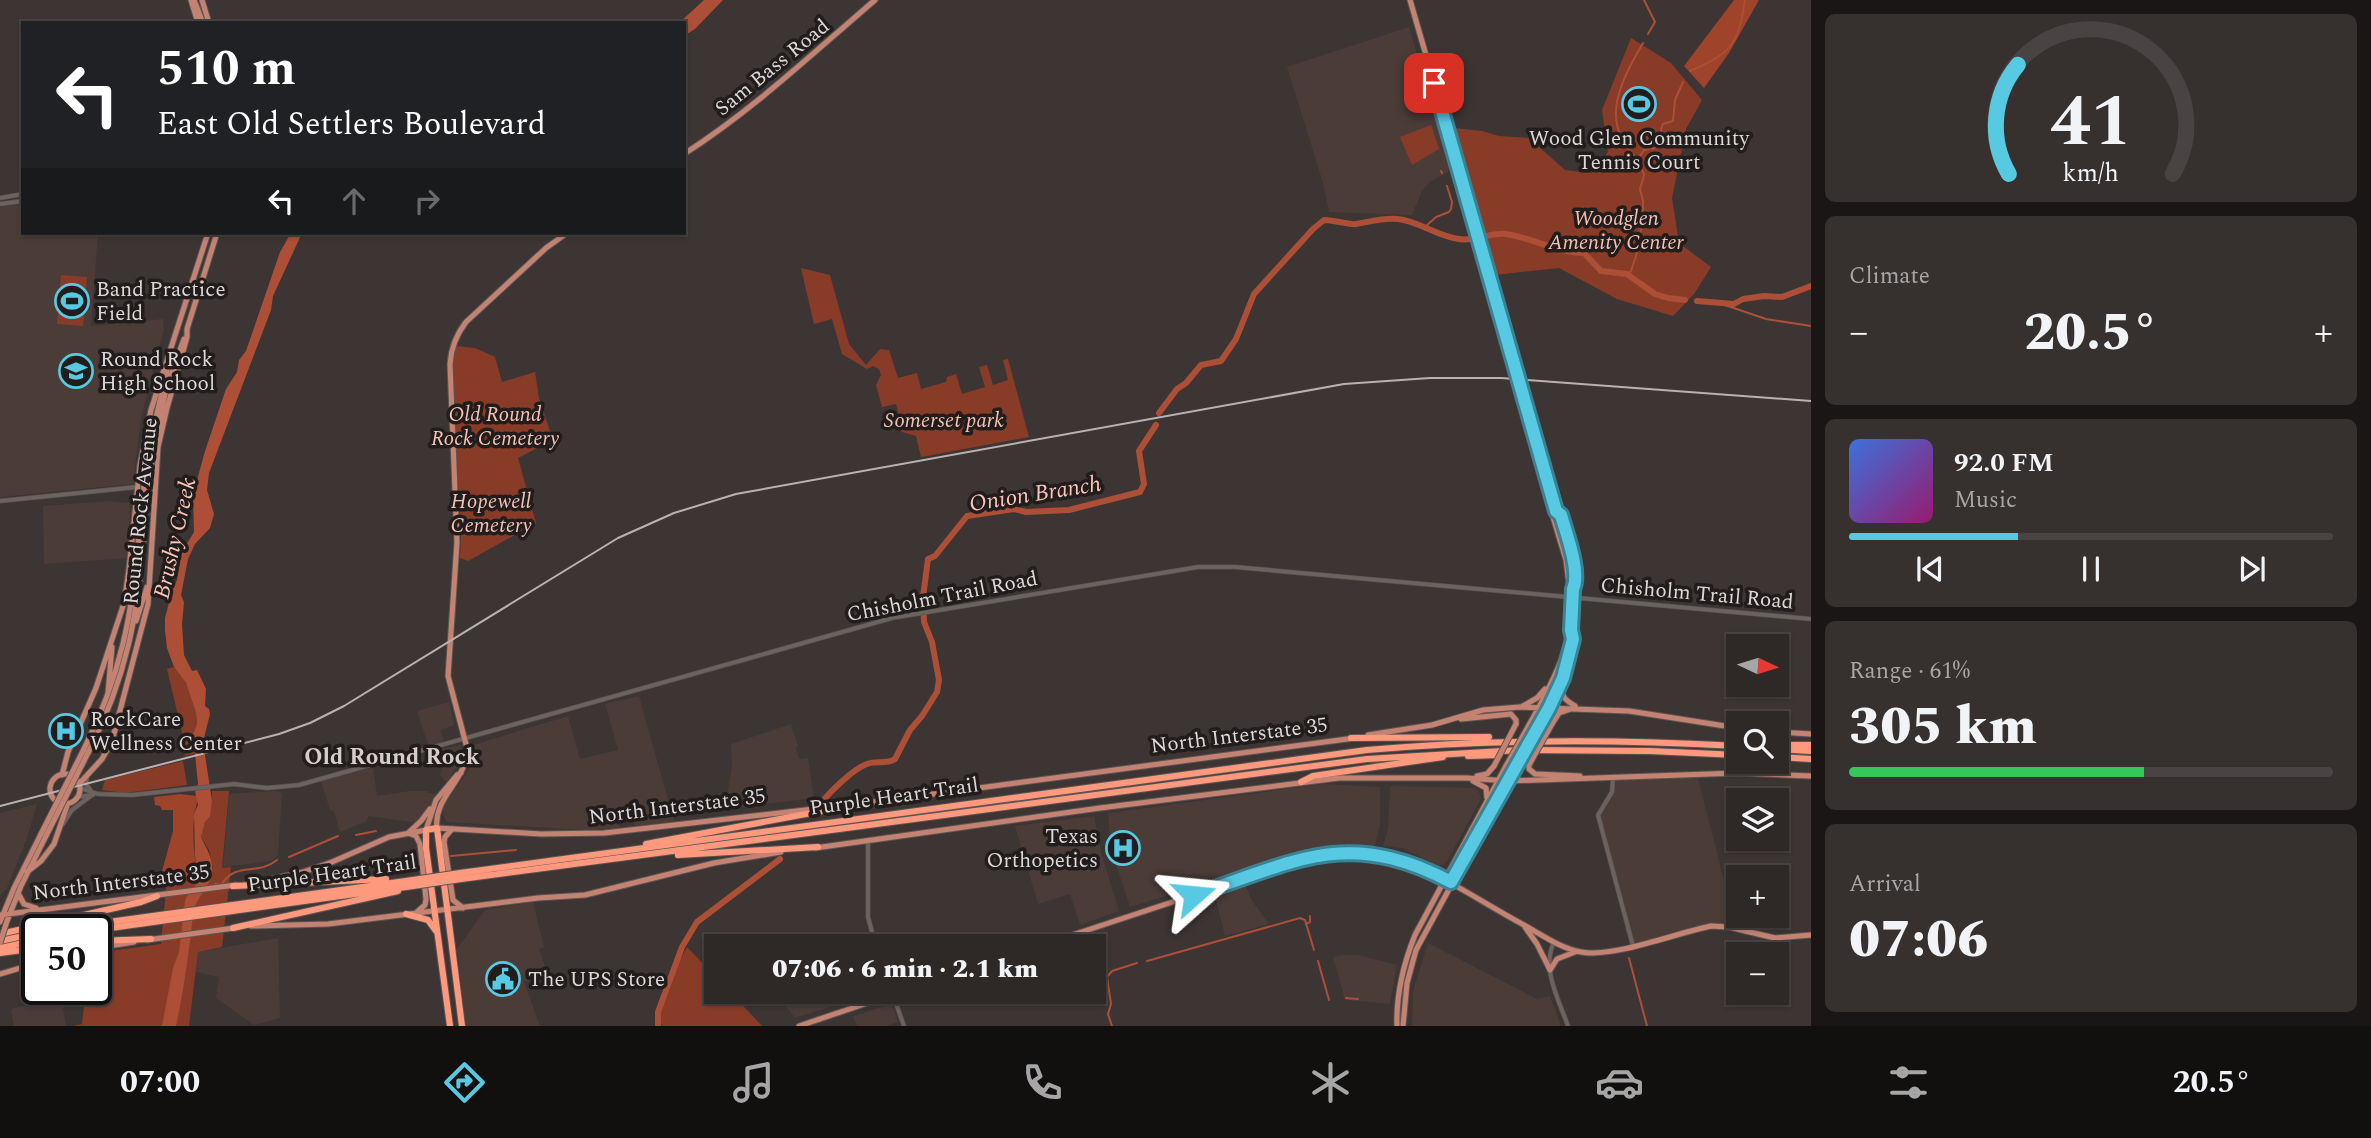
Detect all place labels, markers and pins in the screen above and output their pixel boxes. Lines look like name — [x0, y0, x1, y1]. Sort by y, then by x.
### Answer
pin — [1404, 53, 1464, 113]
sports icon: Wood Glen Community Tennis Court — [1620, 85, 1658, 123]
place label: Wood Glen Community Tennis Court — [1529, 123, 1750, 179]
place label: Band Practice Field — [96, 274, 226, 330]
sports icon: Band Practice Field — [53, 282, 91, 320]
place label: Round Rock High School — [100, 344, 215, 400]
school or university icon: Round Rock High School — [57, 352, 95, 390]
place label: RockCare Wellness Center — [90, 704, 242, 760]
hospital icon: RockCare Wellness Center — [47, 712, 85, 750]
place label: Texas Orthopetics — [986, 821, 1098, 877]
hospital icon: Texas Orthopetics — [1104, 829, 1142, 867]
public building icon: The UPS Store — [484, 960, 522, 998]
place label: The UPS Store — [528, 964, 665, 996]

